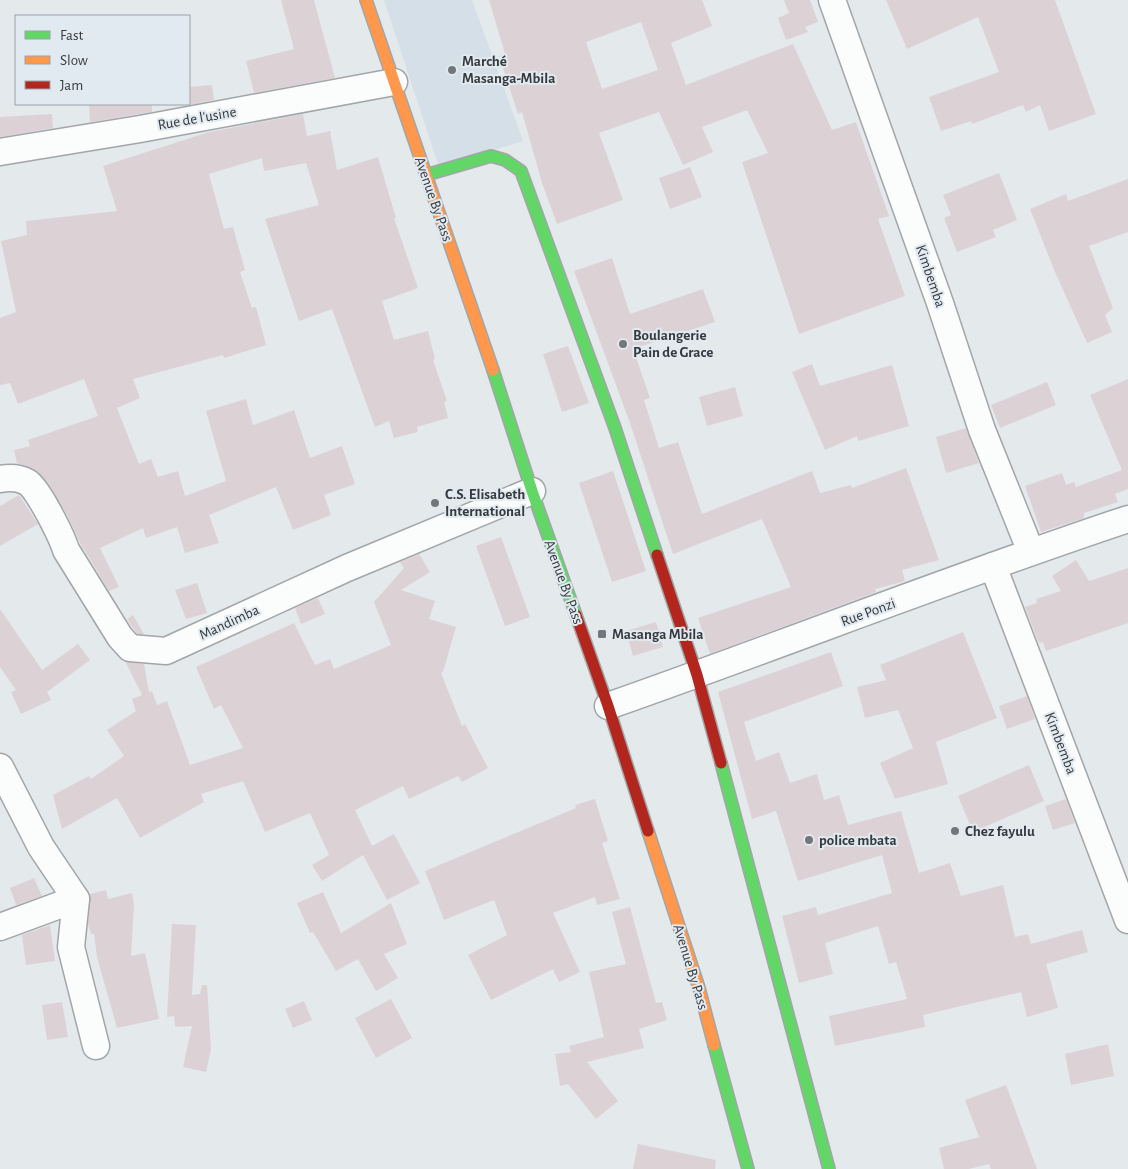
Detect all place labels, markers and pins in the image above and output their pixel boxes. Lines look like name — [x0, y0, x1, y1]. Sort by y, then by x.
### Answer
place label: Marché Masanga-Mbila — [462, 54, 555, 86]
marker: Marché Masanga-Mbila — [446, 64, 458, 76]
place label: Boulangerie Pain de Grace — [633, 328, 713, 360]
marker: Boulangerie Pain de Grace — [617, 338, 629, 350]
place label: C.S. Elisabeth International — [445, 487, 525, 519]
marker: C.S. Elisabeth International — [429, 497, 441, 509]
place label: Masanga Mbila — [612, 627, 704, 642]
marker: Masanga Mbila — [596, 628, 608, 640]
place label: Chez fayulu — [965, 824, 1035, 839]
marker: Chez fayulu — [949, 825, 961, 837]
place label: police mbata — [819, 833, 897, 848]
marker: police mbata — [803, 834, 815, 846]

